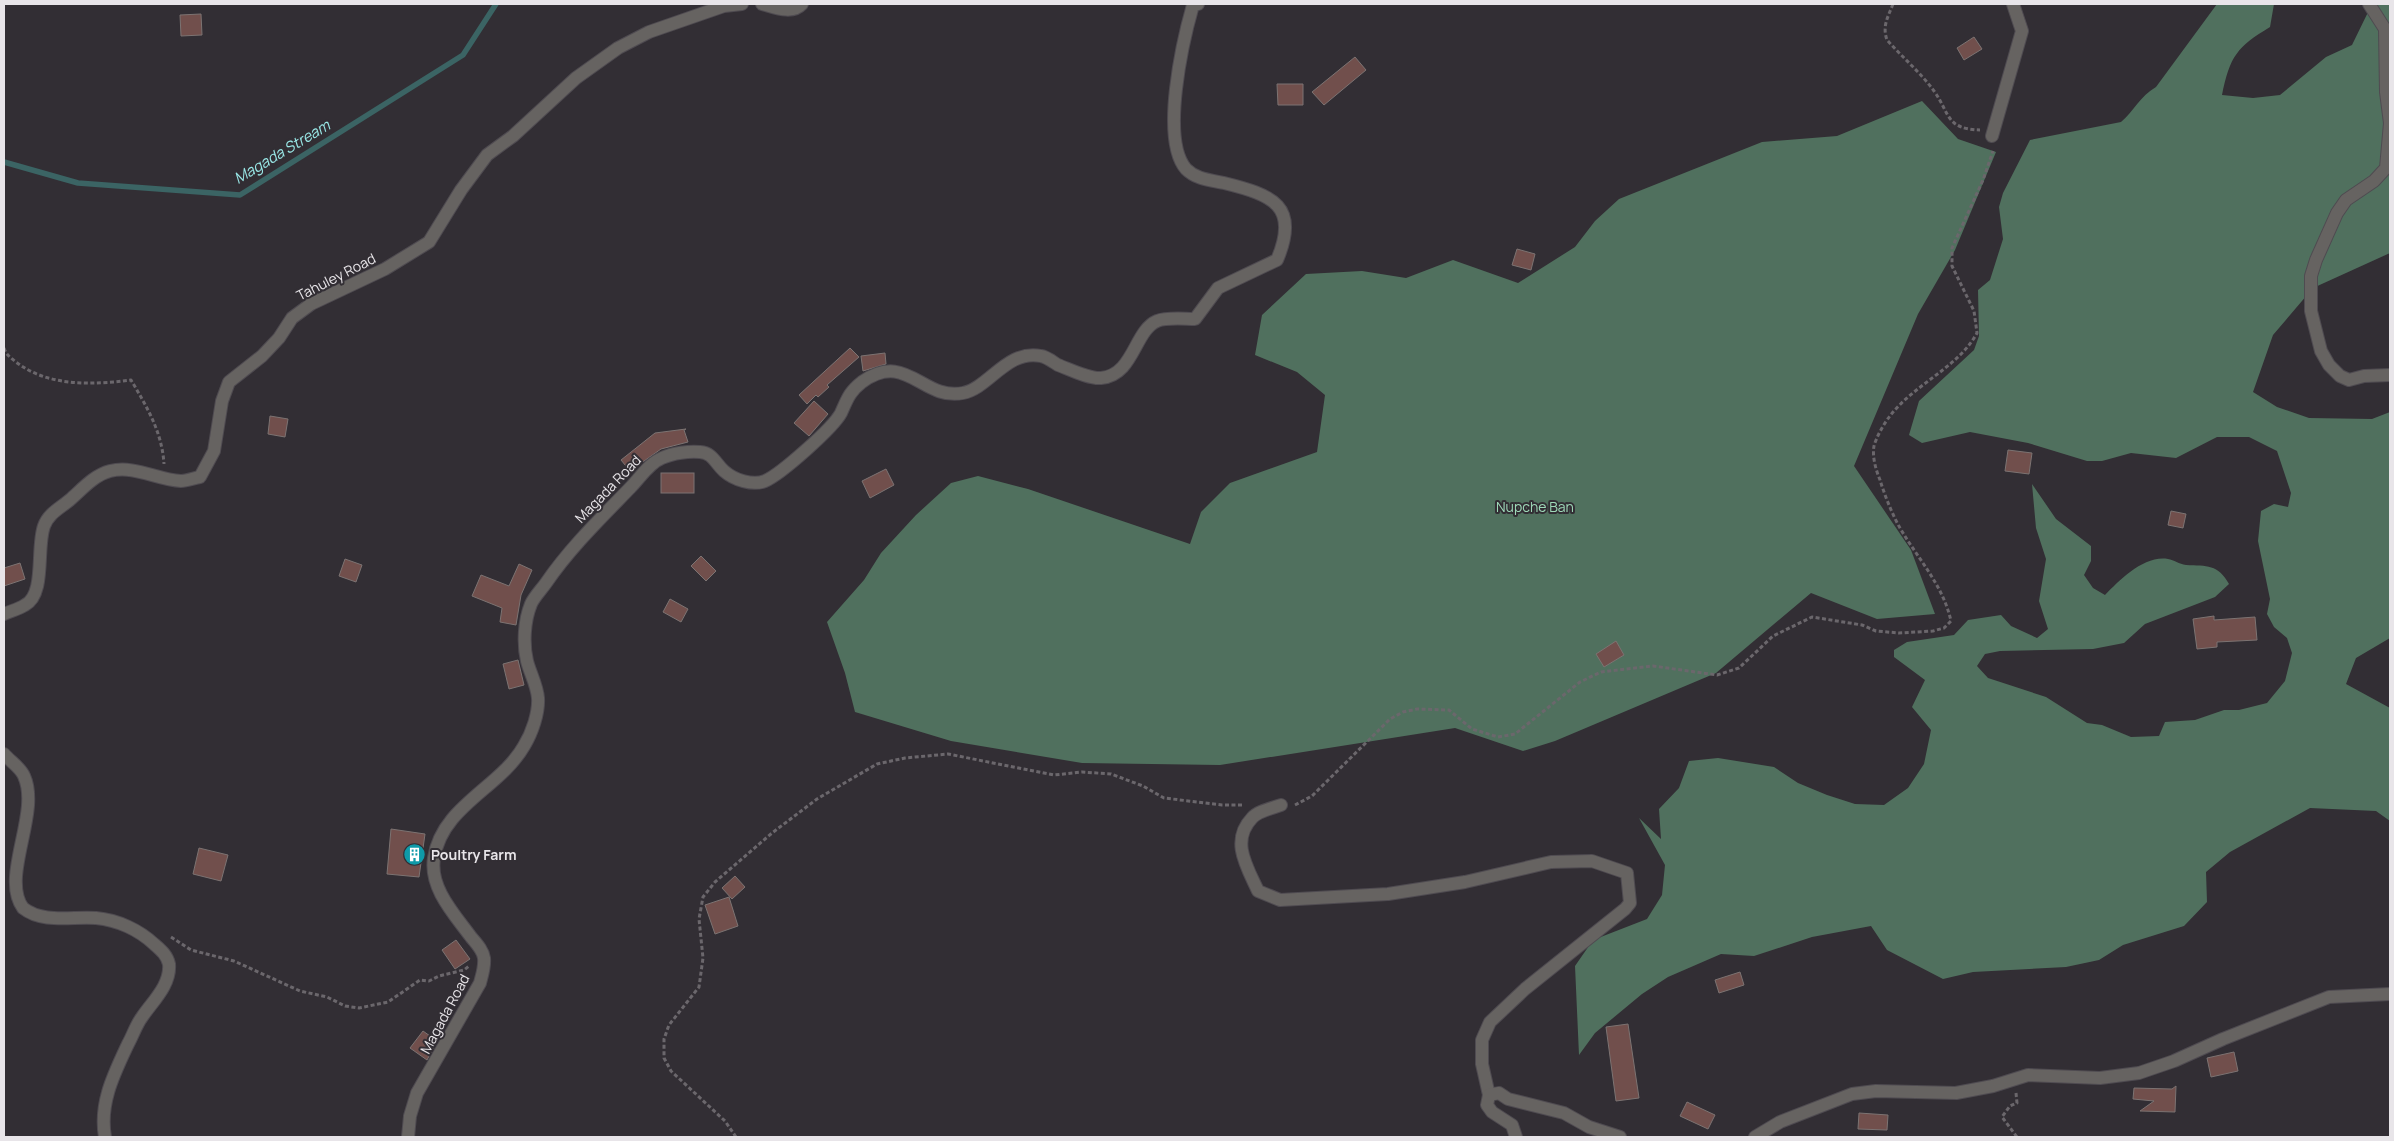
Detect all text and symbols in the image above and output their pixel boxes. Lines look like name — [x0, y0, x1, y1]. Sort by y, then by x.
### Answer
water label: Magada Stream — [230, 114, 335, 189]
street label: Tahuley Road — [293, 248, 379, 305]
street label: Magada Road — [570, 451, 645, 527]
park label: Nupche Ban — [1496, 497, 1574, 516]
building icon: Poultry Farm — [403, 843, 427, 867]
place label: Poultry Farm — [431, 845, 517, 864]
street label: Magada Road — [416, 971, 474, 1057]

